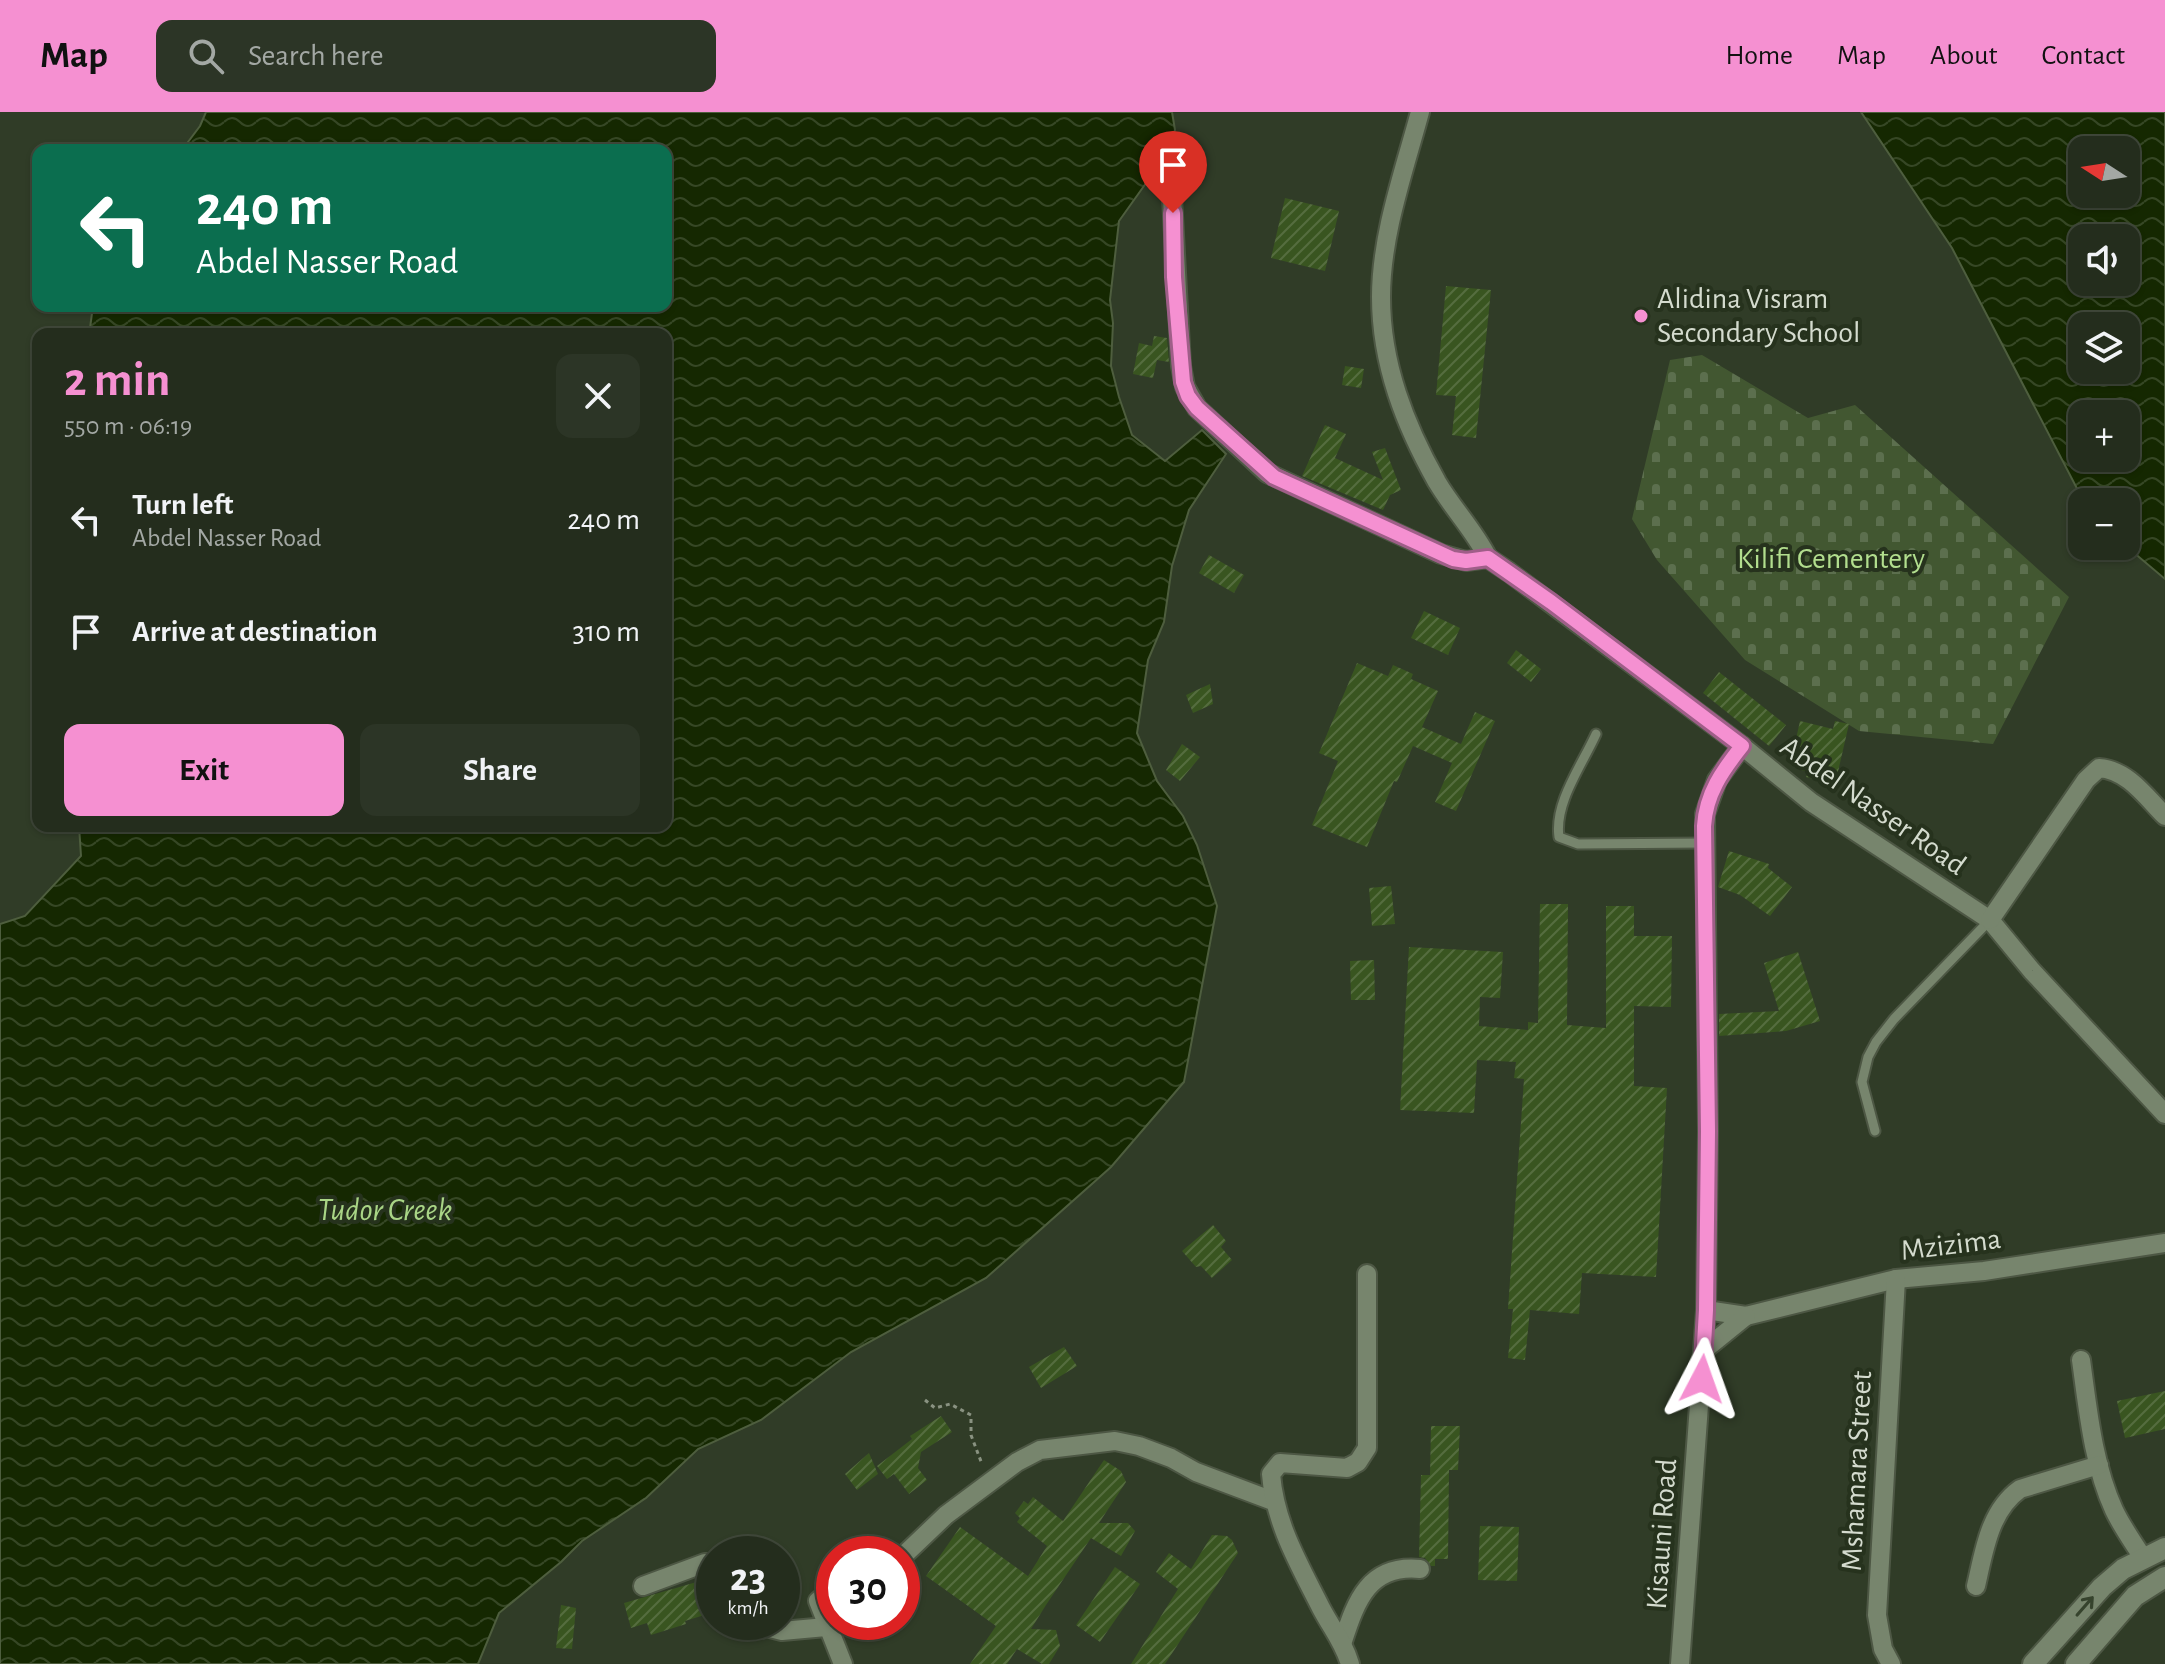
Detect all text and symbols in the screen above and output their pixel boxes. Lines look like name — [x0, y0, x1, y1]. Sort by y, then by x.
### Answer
search box — [156, 20, 716, 92]
icon: search — [184, 34, 228, 78]
text: Map — [40, 37, 108, 75]
text: Search here — [248, 41, 384, 71]
text: Home — [1726, 42, 1793, 70]
text: Map — [1837, 42, 1886, 70]
text: About — [1930, 42, 1998, 70]
text: Contact — [2042, 42, 2125, 70]
pin — [1139, 131, 1207, 213]
north arrow — [2068, 136, 2140, 208]
map controls — [2068, 136, 2140, 560]
icon: arrive — [1151, 143, 1195, 187]
icon: left — [64, 176, 168, 280]
text: 240 m — [196, 179, 333, 235]
button: sound — [2068, 224, 2140, 296]
text: Abdel Nasser Road — [196, 244, 458, 280]
place label: Alidina Visram Secondary School — [1657, 284, 1860, 348]
marker: Alidina Visram Secondary School — [1632, 307, 1650, 325]
button: layers — [2068, 312, 2140, 384]
button: close — [556, 354, 640, 438]
text: 2 min — [64, 357, 171, 405]
button: + — [2068, 400, 2140, 472]
text: 550 m · 06:19 — [64, 413, 192, 439]
button: − — [2068, 488, 2140, 560]
text: Turn left — [132, 490, 233, 520]
icon: left — [64, 498, 108, 542]
text: 240 m — [567, 505, 640, 535]
text: Abdel Nasser Road — [132, 525, 321, 551]
park label: Kilifi Cementery — [1737, 544, 1925, 574]
icon: arrive — [64, 610, 108, 654]
text: Arrive at destination — [132, 617, 378, 647]
text: 310 m — [573, 617, 640, 647]
button: Exit — [64, 724, 344, 816]
button: Share — [360, 724, 640, 816]
street label: Abdel Nasser Road — [1775, 731, 1971, 881]
water label: Tudor Creek — [318, 1194, 452, 1226]
street label: Mzizima — [1899, 1224, 2003, 1266]
position arrow — [1660, 1337, 1744, 1421]
street label: Mshamara Street — [1837, 1370, 1877, 1572]
street label: Kisauni Road — [1642, 1458, 1682, 1610]
speed limit sign: 30 — [816, 1536, 920, 1640]
text: 23 — [730, 1558, 766, 1598]
one-way arrow — [2076, 1597, 2094, 1617]
text: km/h — [727, 1598, 769, 1618]

